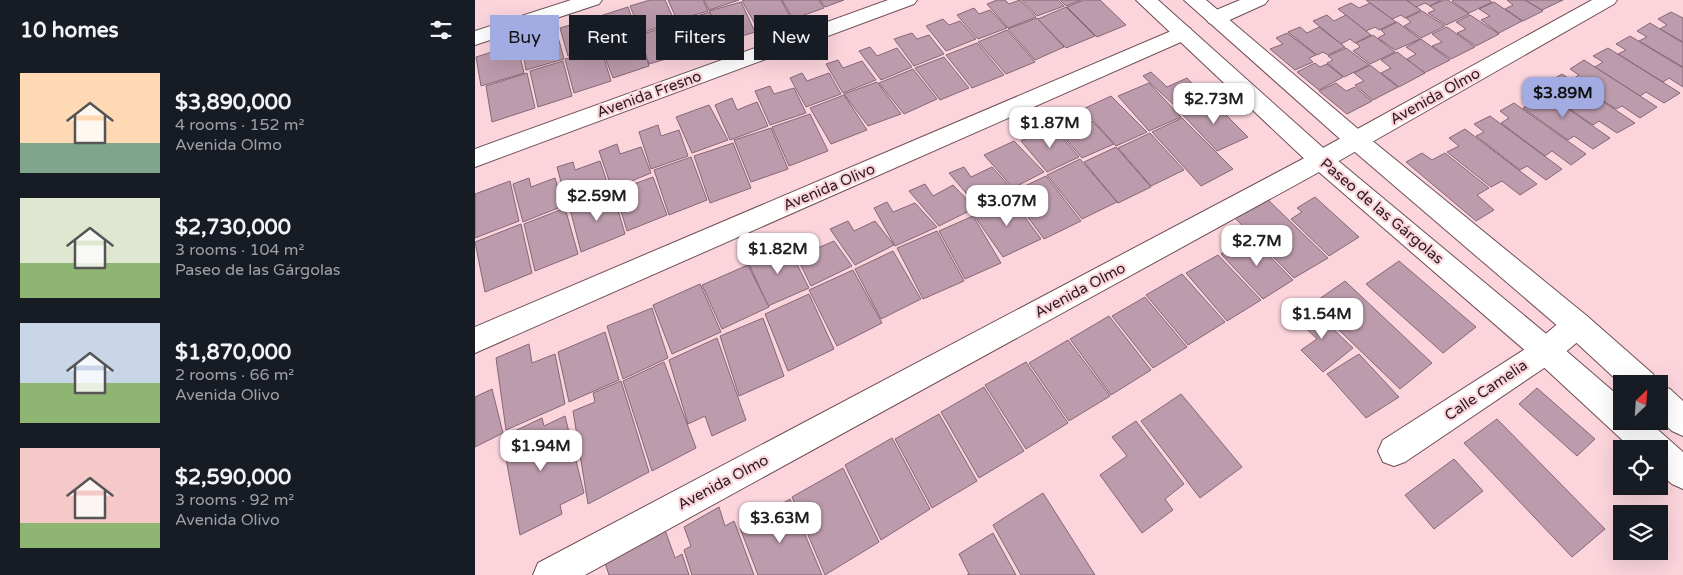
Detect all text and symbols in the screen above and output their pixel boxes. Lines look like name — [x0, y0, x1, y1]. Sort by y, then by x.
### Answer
chip: Buy — [490, 15, 559, 60]
chip: Rent — [569, 15, 646, 60]
chip: Filters — [656, 15, 744, 60]
chip: New — [754, 15, 828, 60]
icon: filters — [427, 16, 455, 44]
text: 10 homes — [20, 18, 119, 43]
street label: Avenida Olmo — [1387, 64, 1483, 128]
street label: Avenida Fresno — [594, 67, 704, 121]
pin: $3.89M — [1522, 76, 1604, 119]
pin: $2.73M — [1173, 82, 1255, 125]
text: $3.89M — [1533, 83, 1593, 103]
text: $2.73M — [1184, 89, 1244, 109]
text: $3,890,000 — [175, 90, 291, 115]
icon: home — [60, 93, 120, 153]
pin: $1.87M — [1009, 106, 1091, 149]
text: $1.87M — [1020, 113, 1080, 133]
text: 4 rooms · 152 m² — [175, 115, 304, 135]
text: Avenida Olmo — [175, 135, 282, 155]
street label: Paseo de las Gárgolas — [1317, 154, 1447, 268]
street label: Avenida Olivo — [780, 160, 878, 214]
pin: $2.59M — [556, 180, 638, 222]
pin: $3.07M — [966, 184, 1048, 227]
text: $2.59M — [567, 186, 627, 206]
text: $3.07M — [977, 191, 1037, 211]
text: $2,730,000 — [175, 215, 291, 240]
icon: home — [60, 218, 120, 278]
pin: $2.7M — [1222, 224, 1292, 267]
text: $2.7M — [1232, 231, 1282, 251]
pin: $1.82M — [737, 232, 819, 275]
text: $1.82M — [748, 239, 808, 259]
text: 3 rooms · 104 m² — [175, 240, 304, 260]
street label: Avenida Olmo — [1031, 259, 1129, 321]
text: Paseo de las Gárgolas — [175, 260, 341, 280]
pin: $1.54M — [1281, 298, 1363, 340]
text: $1.54M — [1292, 304, 1352, 324]
text: $1,870,000 — [175, 340, 291, 365]
icon: home — [60, 343, 120, 403]
street label: Calle Camelia — [1441, 356, 1531, 424]
text: 2 rooms · 66 m² — [175, 365, 294, 385]
north arrow — [1613, 375, 1667, 430]
map controls — [1613, 375, 1668, 560]
text: Avenida Olivo — [175, 385, 280, 405]
pin: $1.94M — [500, 430, 582, 472]
text: $1.94M — [511, 436, 571, 456]
button: locate — [1613, 440, 1668, 495]
street label: Avenida Olmo — [674, 451, 772, 513]
text: $2,590,000 — [175, 465, 291, 490]
icon: home — [60, 468, 120, 528]
text: 3 rooms · 92 m² — [175, 490, 294, 510]
pin: $3.63M — [739, 502, 821, 544]
button: layers — [1613, 505, 1668, 560]
text: $3.63M — [750, 508, 810, 528]
text: Avenida Olivo — [175, 510, 280, 530]

